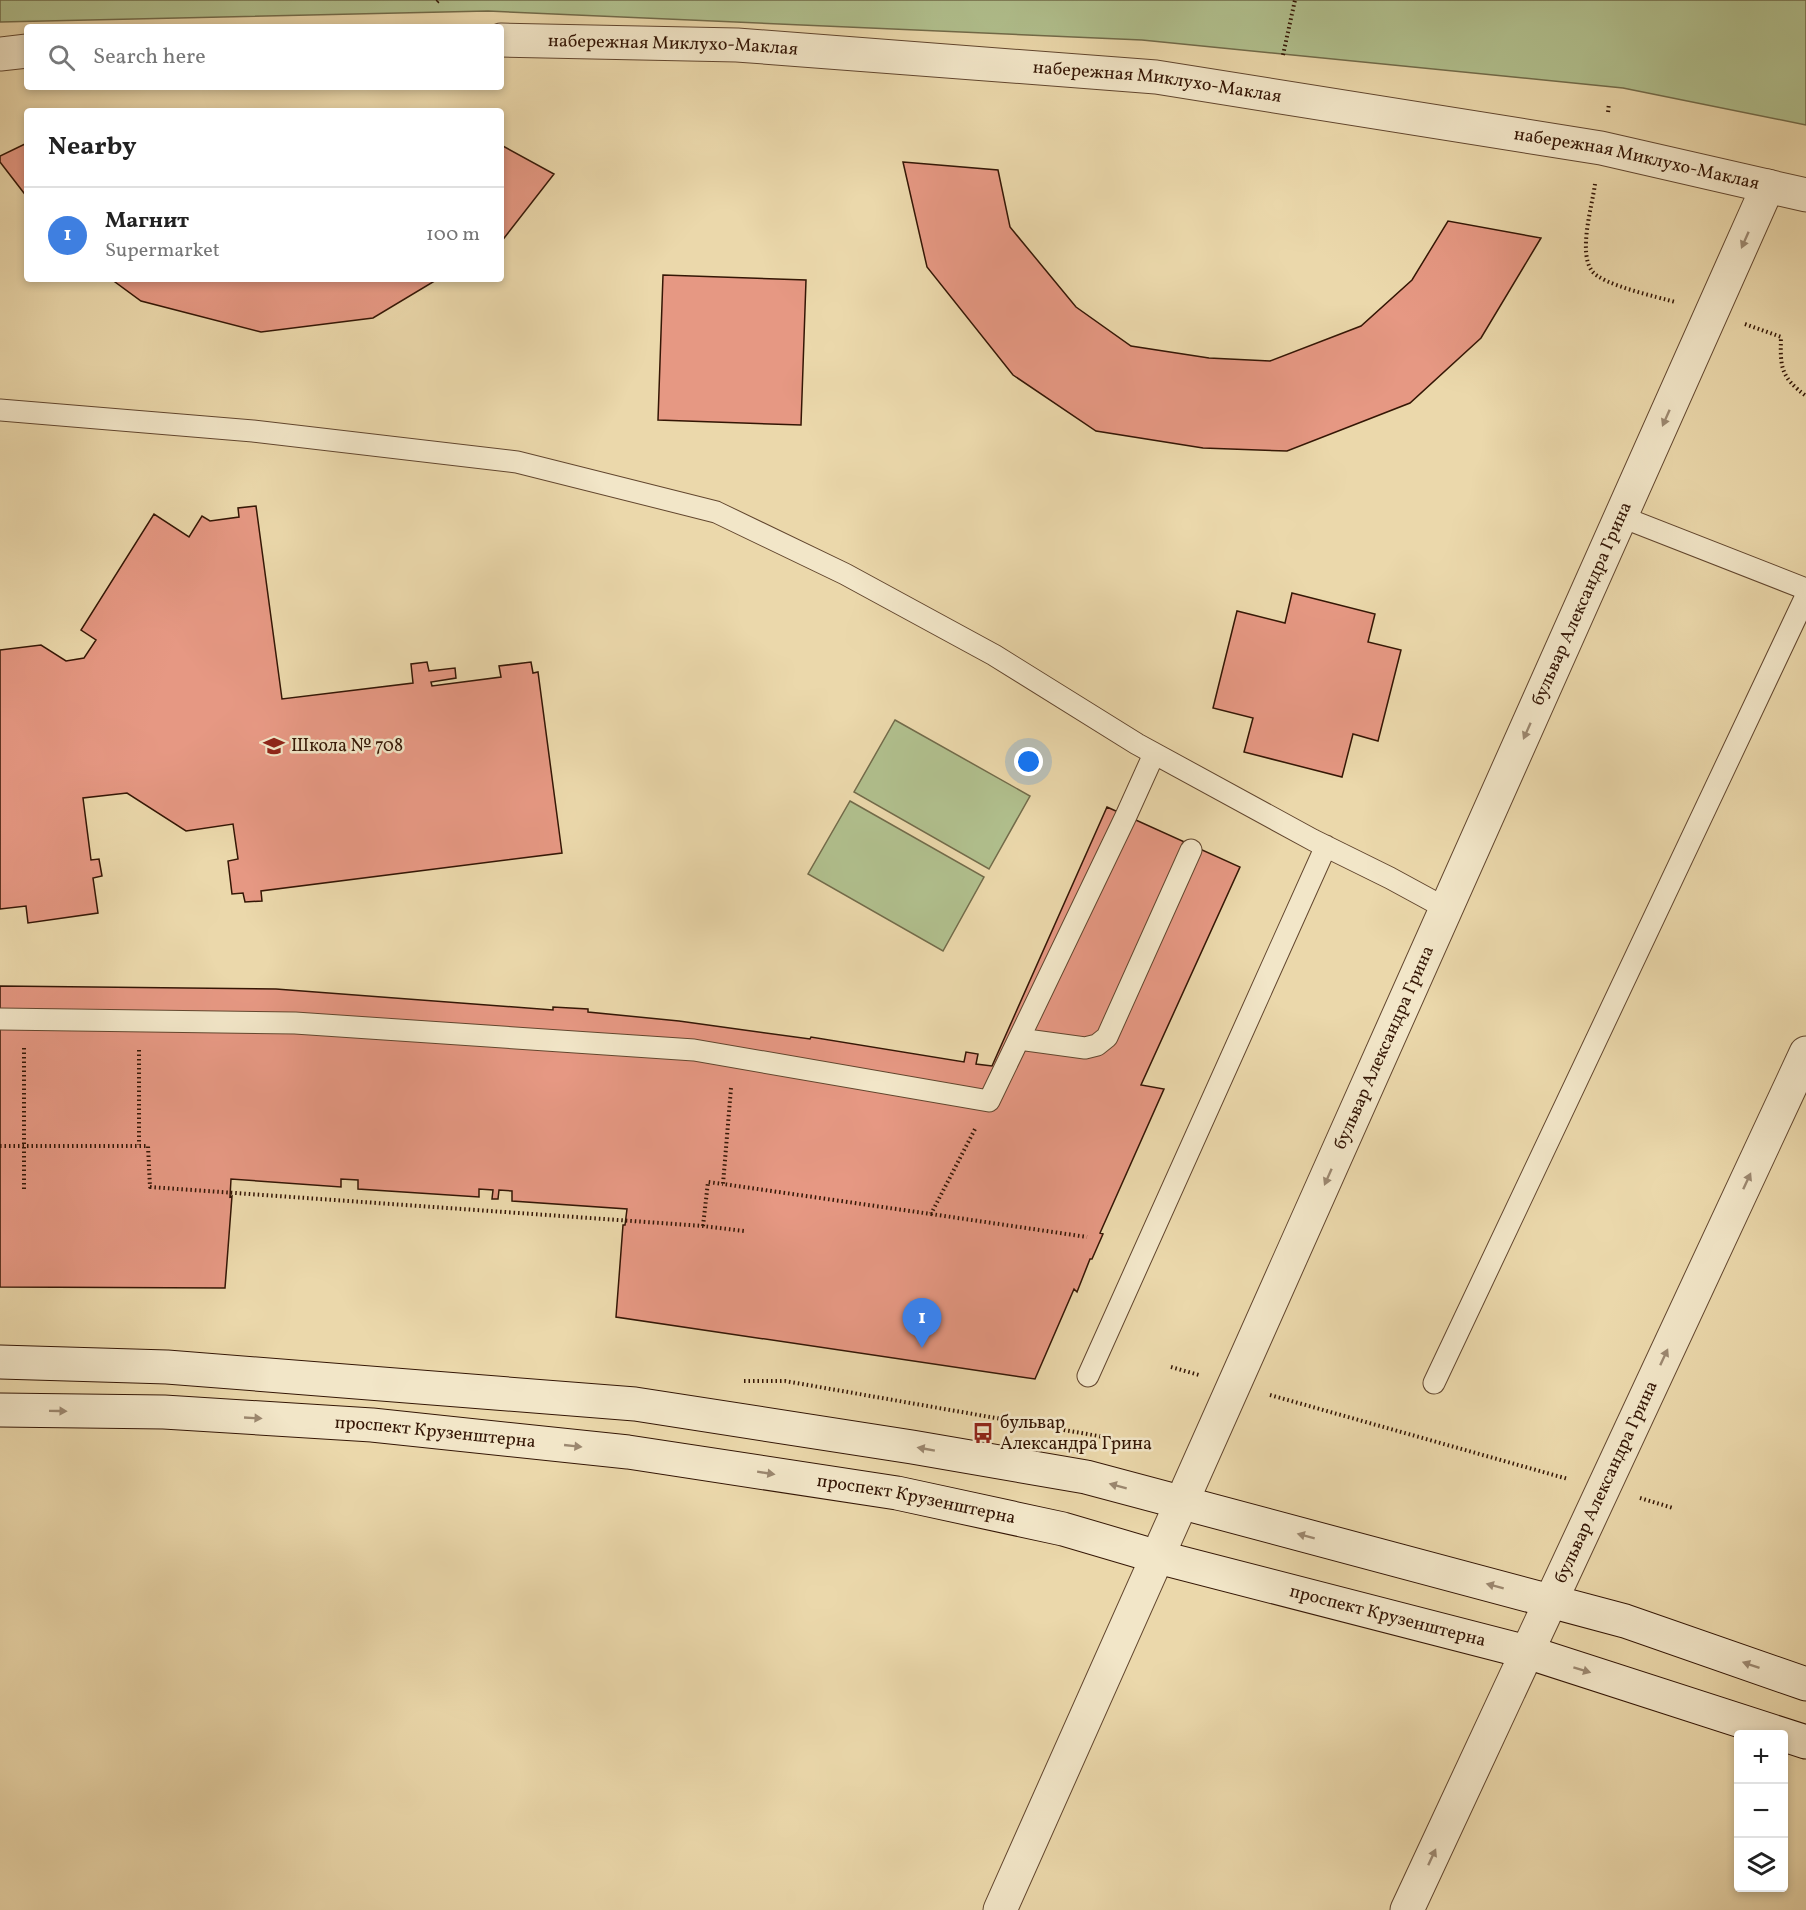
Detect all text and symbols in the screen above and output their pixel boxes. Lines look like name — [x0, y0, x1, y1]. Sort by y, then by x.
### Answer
search box — [24, 24, 504, 90]
street label: набережная Миклухо-Маклая — [548, 28, 799, 62]
icon: search — [45, 41, 78, 74]
text: Search here — [93, 42, 206, 73]
street label: набережная Миклухо-Маклая — [1032, 55, 1283, 109]
street label: набережная Миклухо-Маклая — [1512, 122, 1762, 196]
text: Nearby — [48, 129, 137, 165]
text: Магнит — [105, 206, 189, 237]
text: 1 — [63, 221, 72, 249]
text: 100 m — [426, 221, 480, 249]
one-way arrow — [1740, 231, 1749, 249]
text: Supermarket — [105, 237, 220, 265]
one-way arrow — [1661, 410, 1671, 428]
street label: бульвар Александра Грина — [1526, 498, 1638, 710]
one-way arrow — [1522, 722, 1531, 739]
school or university icon: Школа № 708 — [262, 734, 286, 758]
place label: Школа № 708 — [291, 734, 403, 759]
your location — [1014, 747, 1043, 776]
street label: бульвар Александра Грина — [1328, 942, 1440, 1154]
one-way arrow — [1323, 1169, 1332, 1186]
one-way arrow — [1742, 1172, 1751, 1189]
pin: 1 — [902, 1298, 942, 1348]
one-way arrow — [1660, 1349, 1669, 1366]
street label: бульвар Александра Грина — [1548, 1377, 1664, 1587]
one-way arrow — [49, 1406, 68, 1415]
street label: проспект Крузенштерна — [334, 1410, 537, 1455]
place label: бульвар Александра Грина — [1000, 1411, 1152, 1457]
one-way arrow — [244, 1413, 263, 1422]
bus stop icon: бульвар Александра Грина — [971, 1421, 995, 1445]
one-way arrow — [564, 1441, 583, 1451]
one-way arrow — [916, 1445, 935, 1454]
one-way arrow — [757, 1468, 776, 1477]
street label: проспект Крузенштерна — [815, 1468, 1018, 1531]
one-way arrow — [1108, 1480, 1127, 1490]
one-way arrow — [1297, 1530, 1315, 1540]
street label: проспект Крузенштерна — [1287, 1579, 1489, 1653]
one-way arrow — [1485, 1580, 1504, 1590]
one-way arrow — [1742, 1659, 1760, 1669]
one-way arrow — [1574, 1665, 1592, 1675]
map controls — [1734, 1730, 1788, 1892]
button: + — [1734, 1730, 1788, 1784]
button: − — [1734, 1784, 1788, 1838]
button: layers — [1734, 1838, 1788, 1892]
one-way arrow — [1427, 1848, 1436, 1865]

